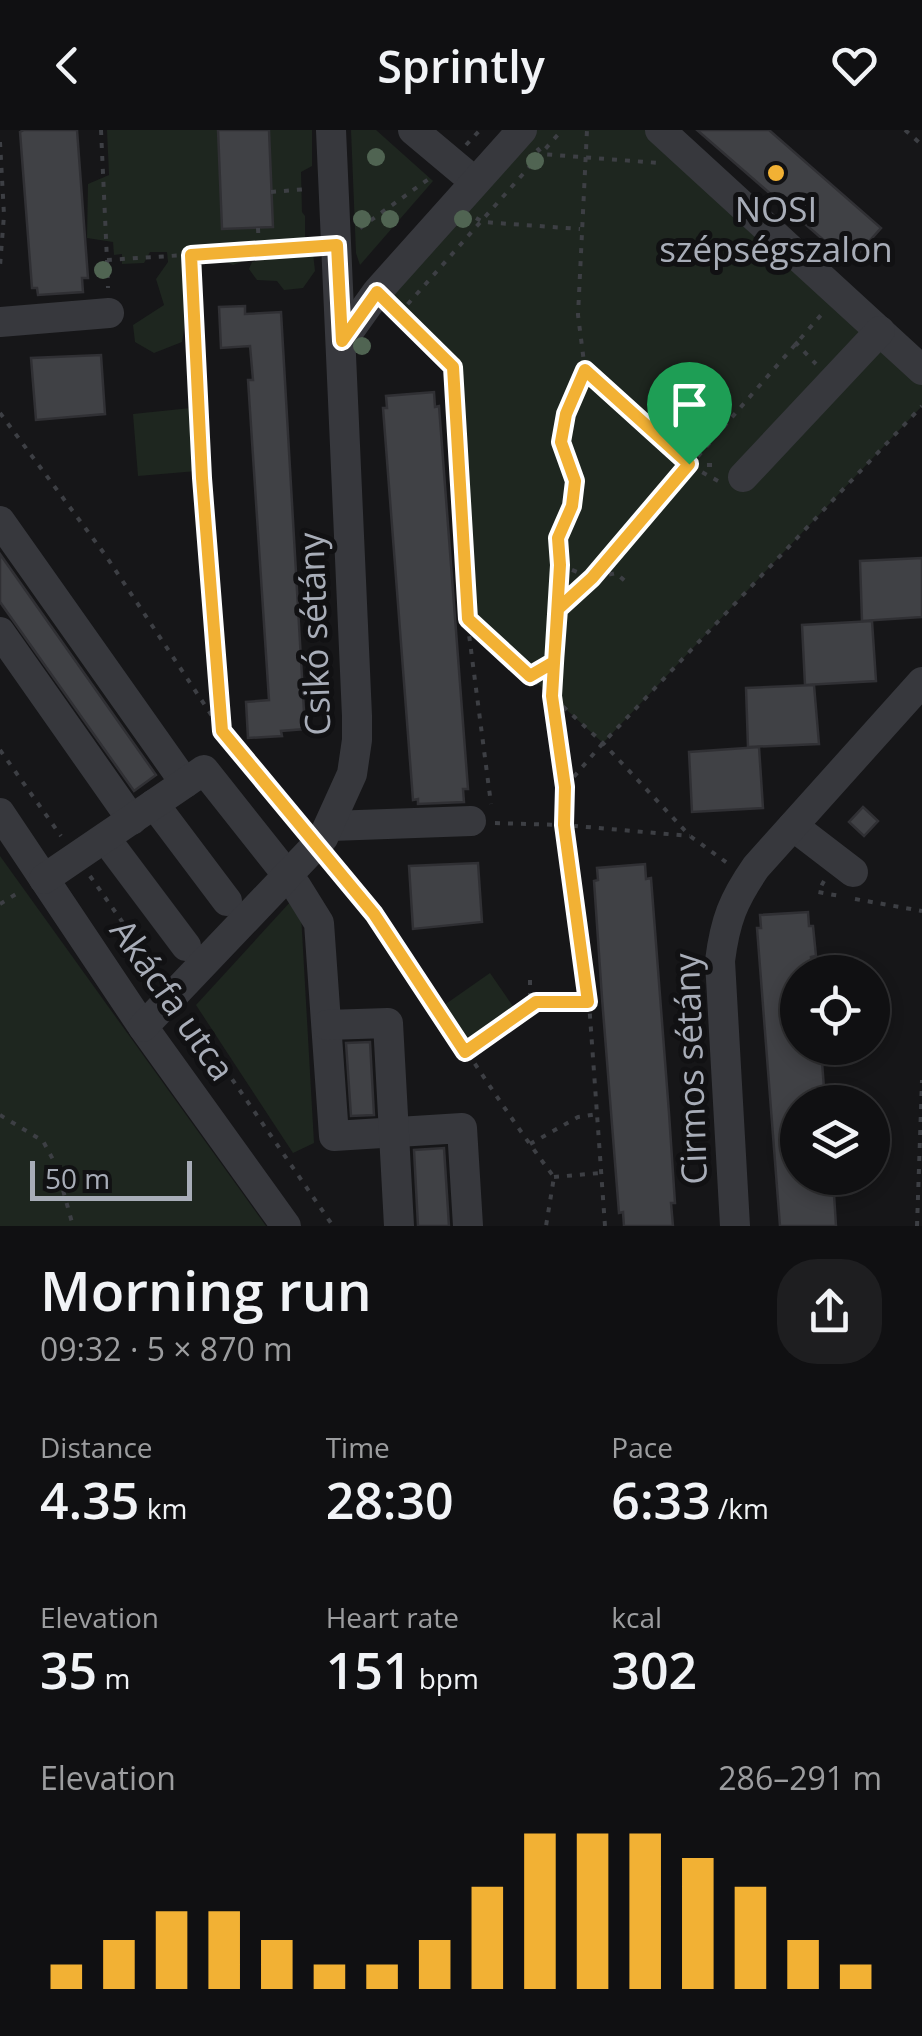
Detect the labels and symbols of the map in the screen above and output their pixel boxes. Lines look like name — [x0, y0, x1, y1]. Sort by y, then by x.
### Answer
marker: NOSI szépségszalon — [765, 162, 787, 184]
place label: NOSI szépségszalon — [659, 185, 893, 272]
pin — [647, 362, 732, 465]
street label: Csikó sétány — [286, 531, 341, 736]
street label: Akácfa utca — [100, 909, 246, 1089]
street label: Cirmos sétány — [662, 952, 717, 1186]
scale bar — [30, 1156, 192, 1200]

